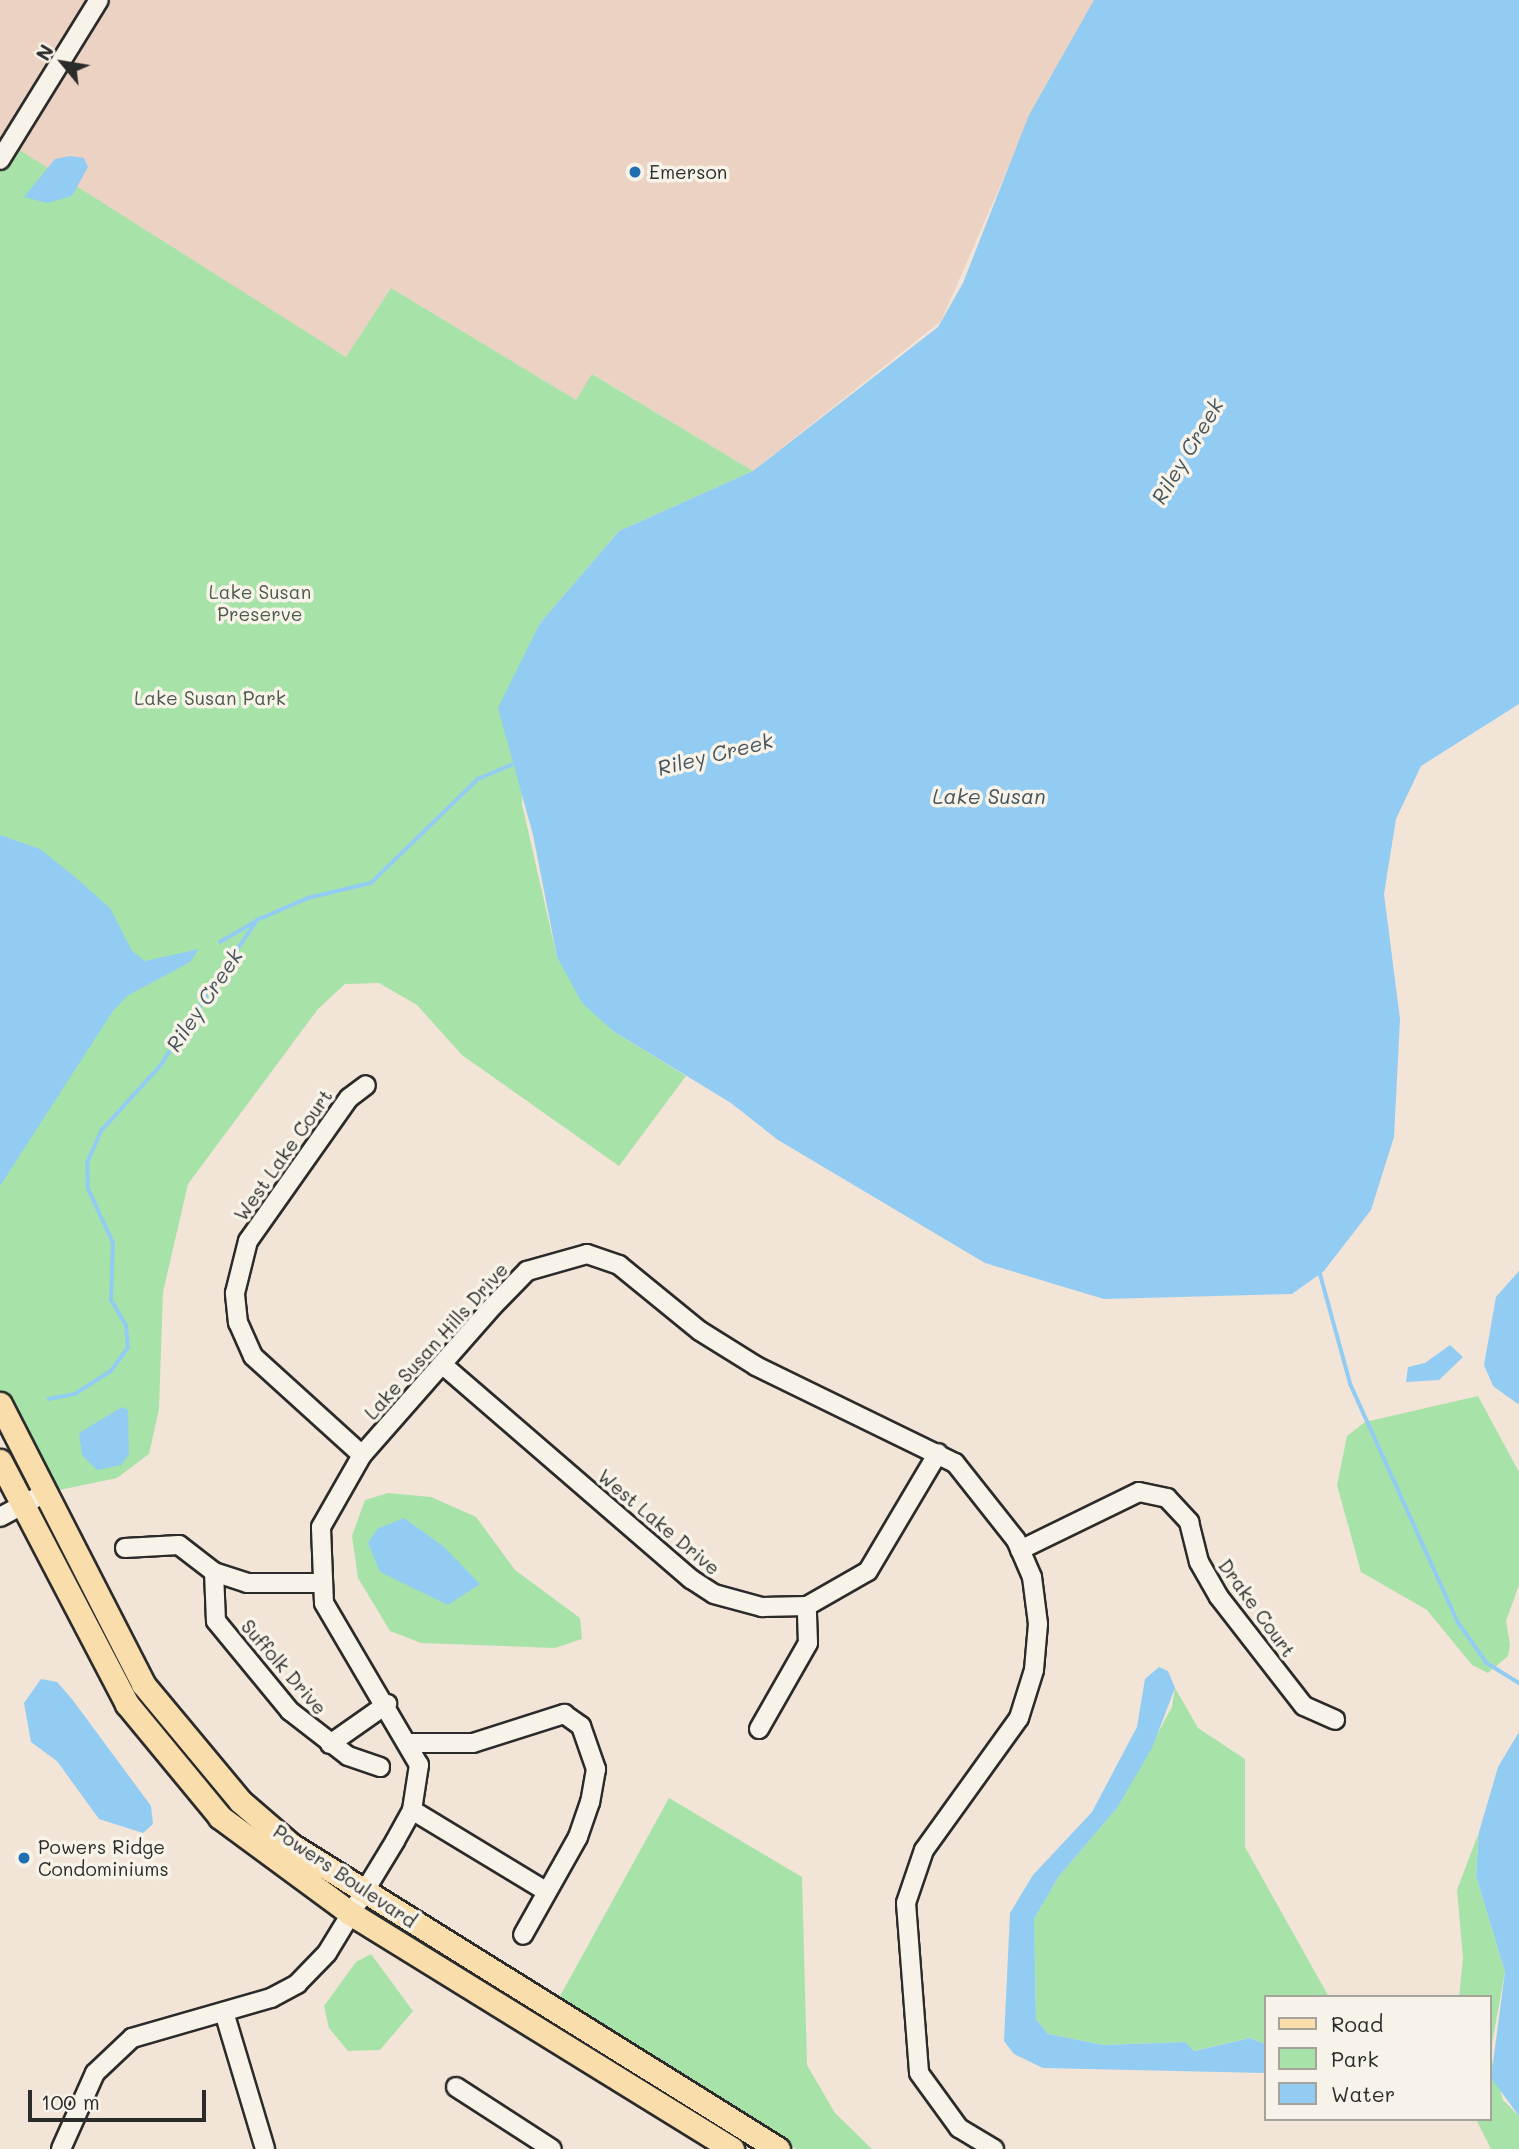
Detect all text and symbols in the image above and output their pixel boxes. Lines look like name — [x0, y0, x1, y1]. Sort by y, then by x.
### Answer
north arrow — [28, 28, 98, 98]
text: N — [30, 40, 59, 65]
place label: Emerson — [649, 161, 727, 183]
marker: Emerson — [627, 164, 643, 180]
water label: Riley Creek — [1146, 394, 1228, 508]
park label: Lake Susan Preserve — [209, 581, 311, 625]
park label: Lake Susan Park — [134, 687, 286, 709]
water label: Riley Creek — [654, 727, 776, 781]
water label: Lake Susan — [932, 783, 1046, 809]
water label: Riley Creek — [160, 944, 248, 1056]
street label: West Lake Court — [229, 1085, 337, 1225]
street label: Lake Susan Hills Drive — [360, 1258, 512, 1424]
street label: West Lake Drive — [593, 1464, 725, 1580]
street label: Drake Court — [1214, 1555, 1300, 1661]
street label: Suffolk Drive — [237, 1615, 331, 1719]
street label: Powers Boulevard — [269, 1820, 421, 1932]
place label: Powers Ridge Condominiums — [38, 1836, 169, 1880]
marker: Powers Ridge Condominiums — [16, 1850, 32, 1866]
legend — [1264, 1995, 1491, 2121]
text: Road — [1331, 2010, 1383, 2037]
text: Park — [1331, 2045, 1379, 2072]
scale bar — [32, 2076, 210, 2120]
text: Water — [1331, 2080, 1395, 2107]
text: 100 m — [41, 2088, 100, 2115]

